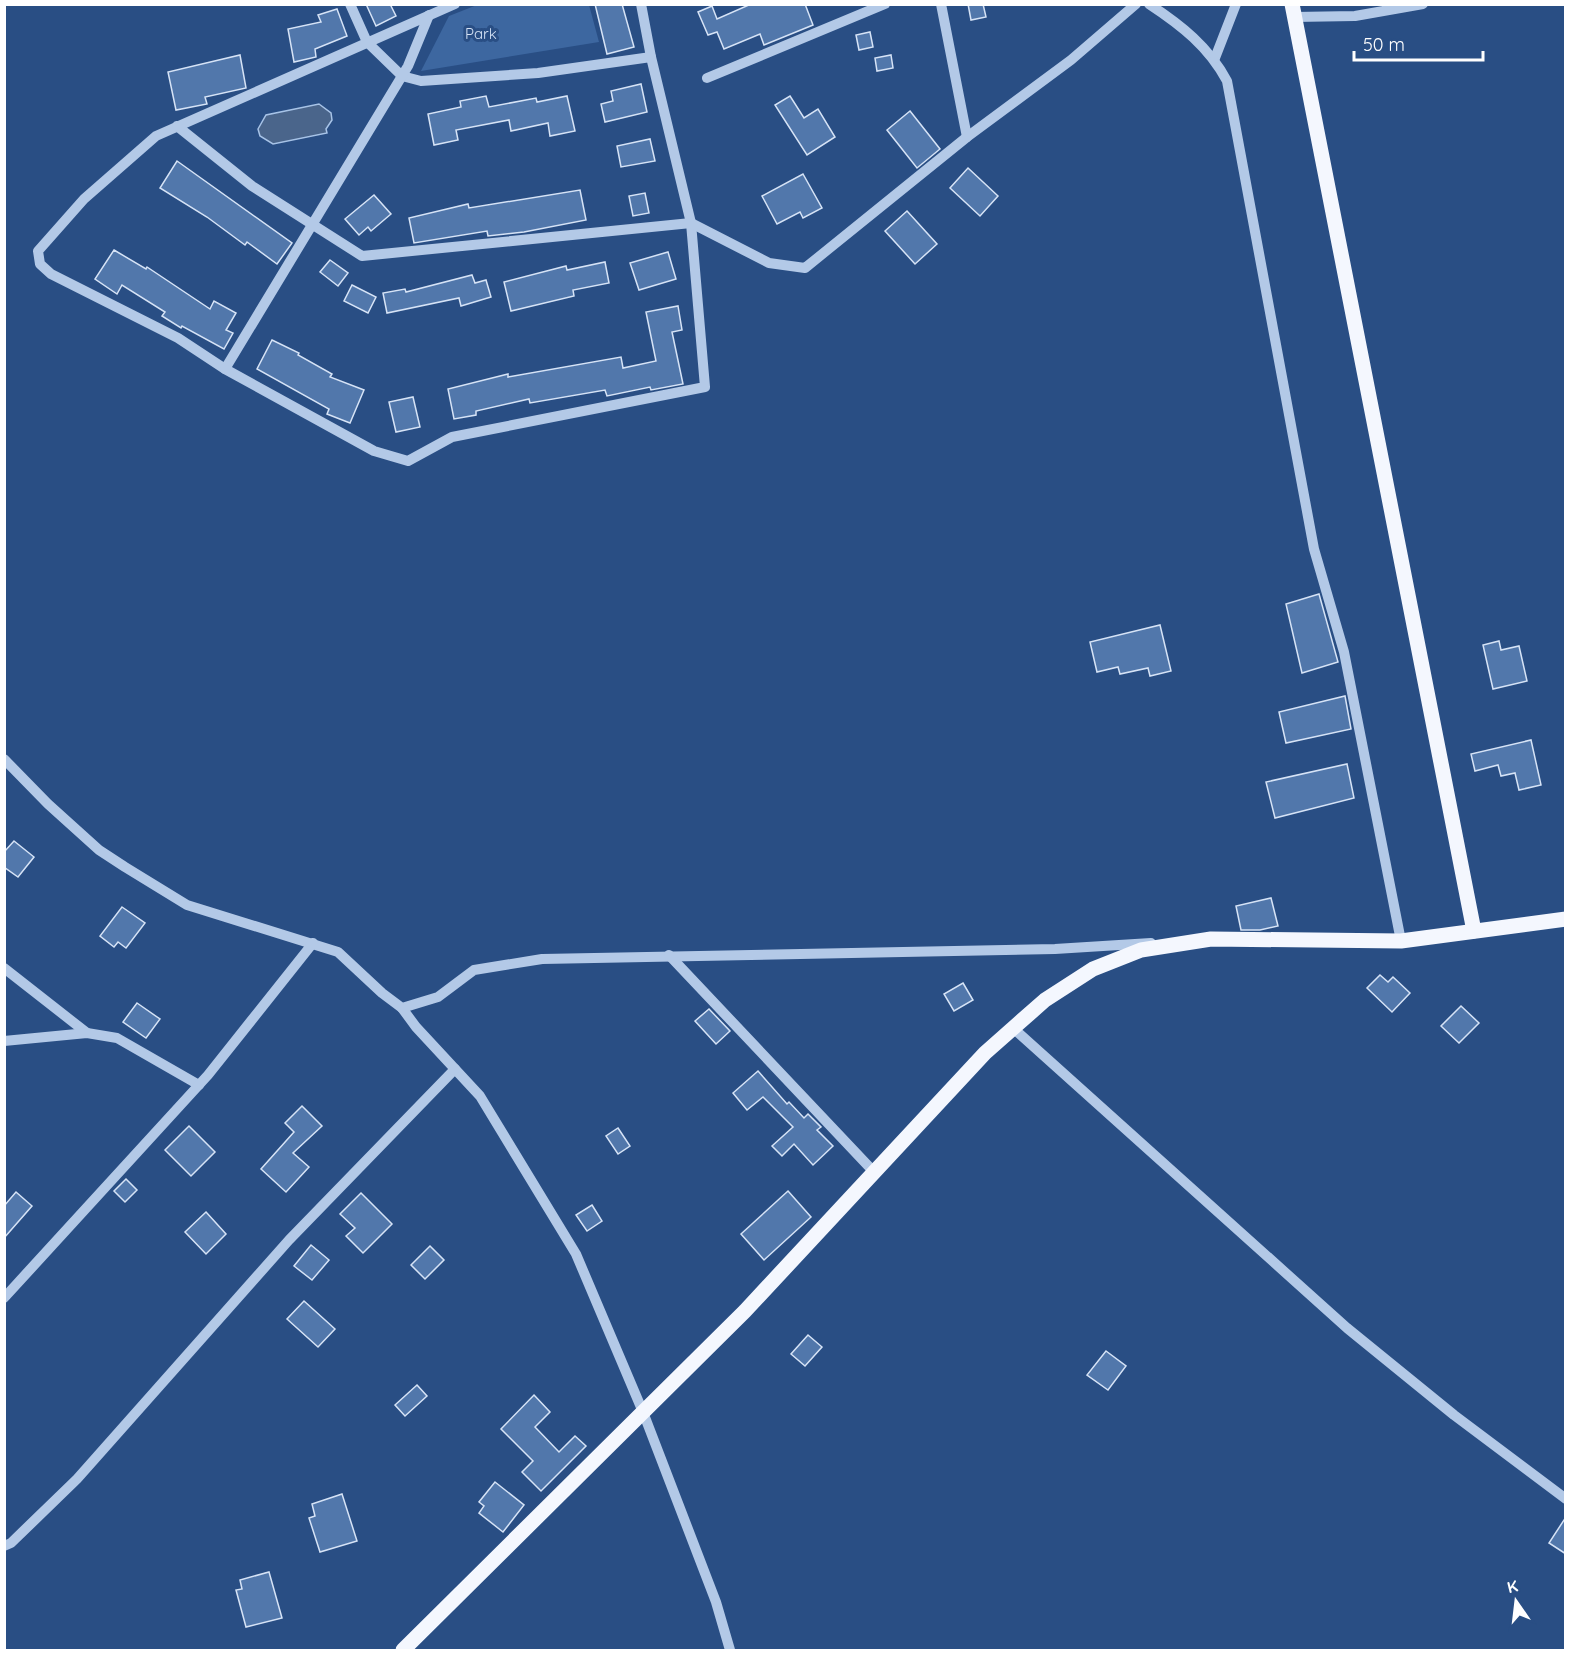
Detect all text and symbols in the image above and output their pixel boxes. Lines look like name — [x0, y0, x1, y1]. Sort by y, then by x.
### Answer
park label: Park — [465, 24, 497, 43]
scale bar — [1354, 24, 1483, 62]
text: 50 m — [1363, 33, 1405, 56]
north arrow — [1486, 1571, 1546, 1631]
text: K — [1505, 1575, 1520, 1597]

